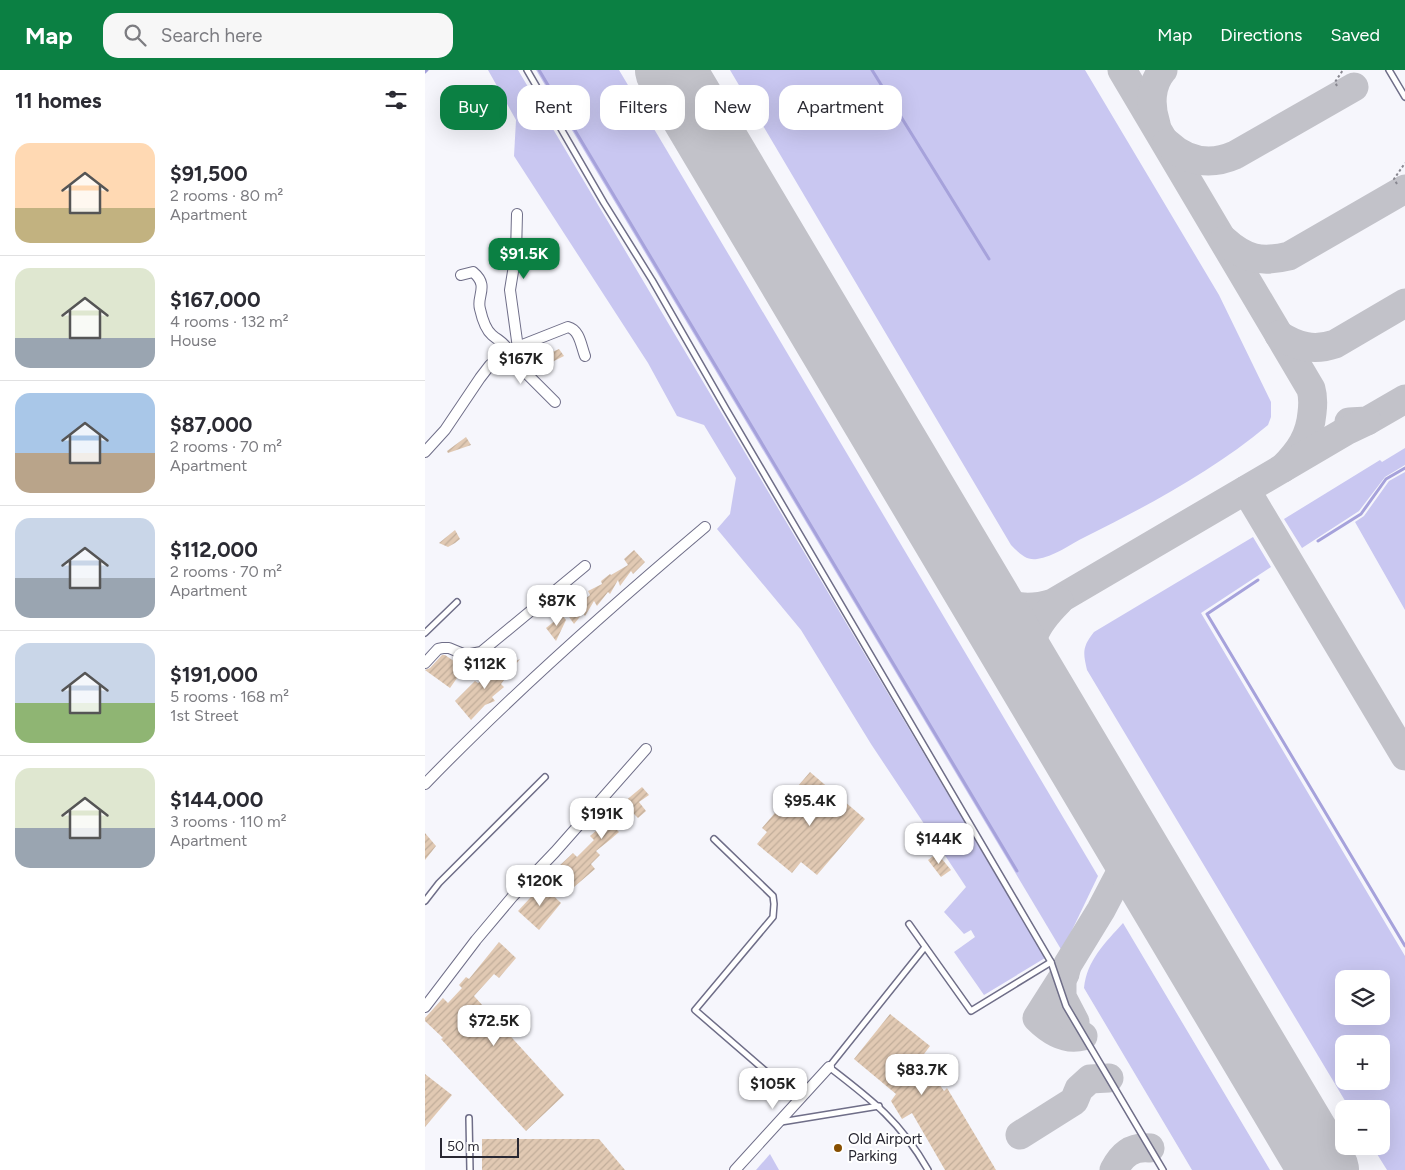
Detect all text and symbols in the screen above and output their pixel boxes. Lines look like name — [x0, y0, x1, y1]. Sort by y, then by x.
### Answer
search box — [103, 13, 453, 58]
text: Map — [25, 21, 73, 50]
icon: search — [121, 21, 149, 49]
text: Search here — [161, 24, 262, 47]
text: Map — [1157, 24, 1192, 46]
text: Directions — [1220, 24, 1302, 46]
text: Saved — [1330, 24, 1380, 46]
chip: Buy — [440, 85, 507, 130]
chip: Rent — [517, 85, 590, 130]
chip: Filters — [600, 85, 685, 130]
chip: New — [695, 85, 769, 130]
chip: Apartment — [779, 85, 902, 130]
icon: filters — [382, 86, 410, 114]
text: 11 homes — [15, 88, 102, 113]
text: $91,500 — [170, 161, 248, 186]
icon: home — [55, 163, 115, 223]
text: 2 rooms · 80 m² — [170, 186, 283, 205]
text: Apartment — [170, 205, 247, 224]
pin: $91.5K — [483, 238, 565, 280]
text: $91.5K — [500, 244, 548, 263]
text: $167,000 — [170, 287, 261, 312]
icon: home — [55, 288, 115, 348]
text: 4 rooms · 132 m² — [170, 312, 289, 331]
text: House — [170, 331, 216, 350]
pin: $167K — [486, 342, 556, 385]
text: $167K — [499, 349, 543, 368]
text: $87,000 — [170, 412, 252, 437]
icon: home — [55, 413, 115, 473]
text: 2 rooms · 70 m² — [170, 437, 282, 456]
text: Apartment — [170, 456, 247, 475]
text: $112,000 — [170, 537, 258, 562]
icon: home — [55, 538, 115, 598]
text: 2 rooms · 70 m² — [170, 562, 282, 581]
text: Apartment — [170, 581, 247, 600]
pin: $87K — [527, 584, 587, 627]
text: $87K — [538, 591, 576, 610]
pin: $112K — [450, 648, 520, 690]
text: $112K — [464, 654, 506, 673]
text: $191,000 — [170, 662, 258, 687]
icon: home — [55, 663, 115, 723]
text: 5 rooms · 168 m² — [170, 687, 289, 706]
text: 1st Street — [170, 706, 239, 725]
pin: $95.4K — [769, 784, 851, 827]
text: $144,000 — [170, 787, 263, 812]
icon: home — [55, 788, 115, 848]
text: $95.4K — [784, 791, 836, 810]
pin: $191K — [567, 798, 637, 840]
text: $191K — [581, 804, 623, 823]
text: 3 rooms · 110 m² — [170, 812, 286, 831]
pin: $144K — [904, 822, 974, 865]
text: $144K — [916, 829, 962, 848]
text: Apartment — [170, 831, 247, 850]
pin: $120K — [505, 864, 575, 907]
text: $120K — [517, 871, 563, 890]
map controls — [1335, 970, 1390, 1155]
button: layers — [1335, 970, 1390, 1025]
pin: $72.5K — [453, 1004, 535, 1047]
text: $72.5K — [469, 1011, 519, 1030]
button: + — [1335, 1035, 1390, 1090]
pin: $83.7K — [881, 1054, 963, 1096]
text: $83.7K — [896, 1060, 948, 1079]
pin: $105K — [738, 1068, 808, 1110]
text: $105K — [750, 1074, 796, 1093]
button: − — [1335, 1100, 1390, 1155]
place label: Old Airport Parking — [848, 1130, 923, 1165]
scale bar — [440, 1135, 519, 1158]
text: 50 m — [447, 1138, 479, 1155]
marker: Old Airport Parking — [832, 1142, 844, 1154]

